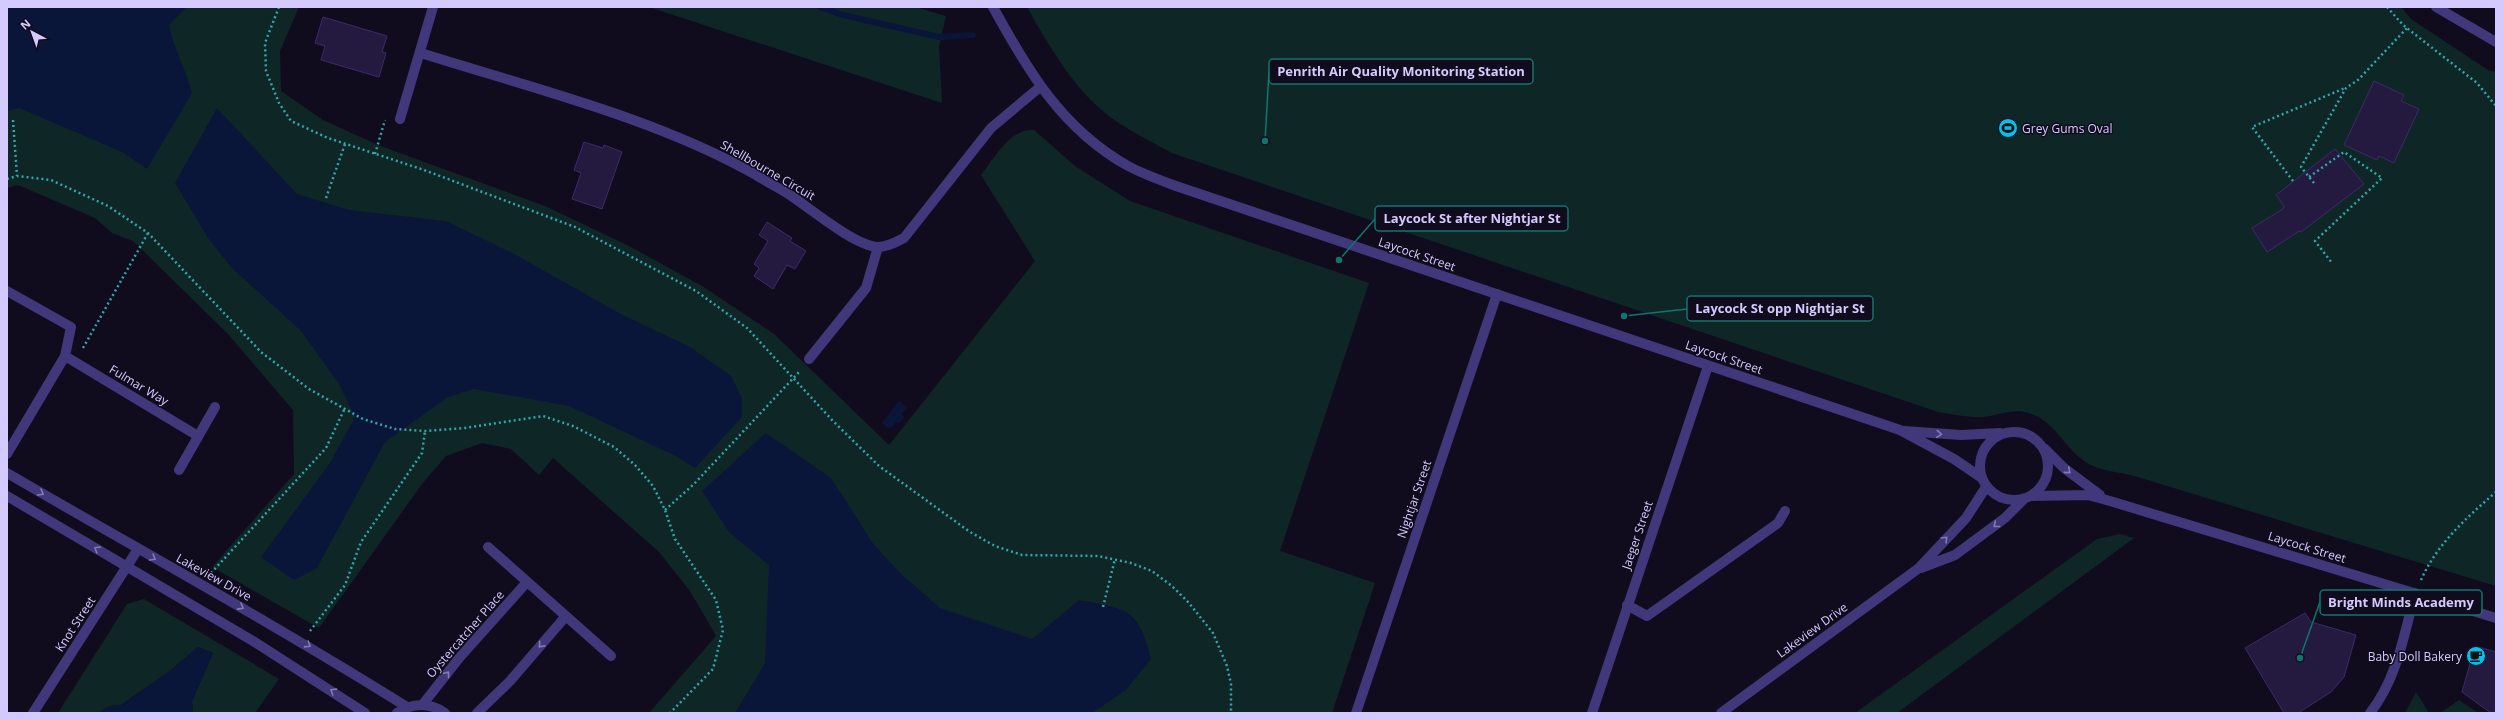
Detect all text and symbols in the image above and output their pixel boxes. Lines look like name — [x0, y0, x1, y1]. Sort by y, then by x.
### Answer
north arrow — [12, 12, 52, 52]
text: N — [17, 15, 33, 33]
callout: Penrith Air Quality Monitoring Station — [1269, 59, 1533, 84]
text: Penrith Air Quality Monitoring Station — [1277, 62, 1525, 80]
sports icon: Grey Gums Oval — [1997, 117, 2019, 139]
place label: Grey Gums Oval — [2022, 120, 2113, 137]
street label: Shellbourne Circuit — [718, 136, 818, 204]
callout: Laycock St after Nightjar St — [1375, 206, 1568, 231]
text: Laycock St after Nightjar St — [1383, 209, 1561, 227]
street label: Laycock Street — [1376, 233, 1458, 275]
callout: Laycock St opp Nightjar St — [1687, 296, 1873, 321]
text: Laycock St opp Nightjar St — [1695, 299, 1865, 317]
street label: Laycock Street — [1683, 336, 1765, 378]
street label: Fulmar Way — [106, 361, 173, 410]
one-way arrow — [1936, 429, 1942, 438]
street label: Nightjar Street — [1393, 458, 1435, 540]
one-way arrow — [2064, 466, 2071, 473]
one-way arrow — [37, 488, 44, 495]
street label: Jaeger Street — [1617, 498, 1657, 572]
one-way arrow — [1993, 521, 2000, 528]
street label: Laycock Street — [2266, 527, 2348, 567]
one-way arrow — [1940, 536, 1948, 544]
one-way arrow — [94, 547, 101, 554]
street label: Lakeview Drive — [173, 549, 255, 605]
one-way arrow — [149, 553, 156, 560]
street label: Oystercatcher Place — [422, 586, 508, 681]
callout: Bright Minds Academy — [2320, 590, 2482, 615]
street label: Knot Street — [51, 593, 99, 655]
text: Bright Minds Academy — [2328, 593, 2475, 611]
street label: Lakeview Drive — [1773, 598, 1851, 661]
one-way arrow — [237, 603, 244, 610]
one-way arrow — [304, 641, 311, 648]
one-way arrow — [538, 641, 545, 648]
cafe icon: Baby Doll Bakery — [2465, 645, 2487, 667]
place label: Baby Doll Bakery — [2368, 648, 2463, 665]
one-way arrow — [443, 671, 450, 678]
one-way arrow — [330, 689, 337, 696]

